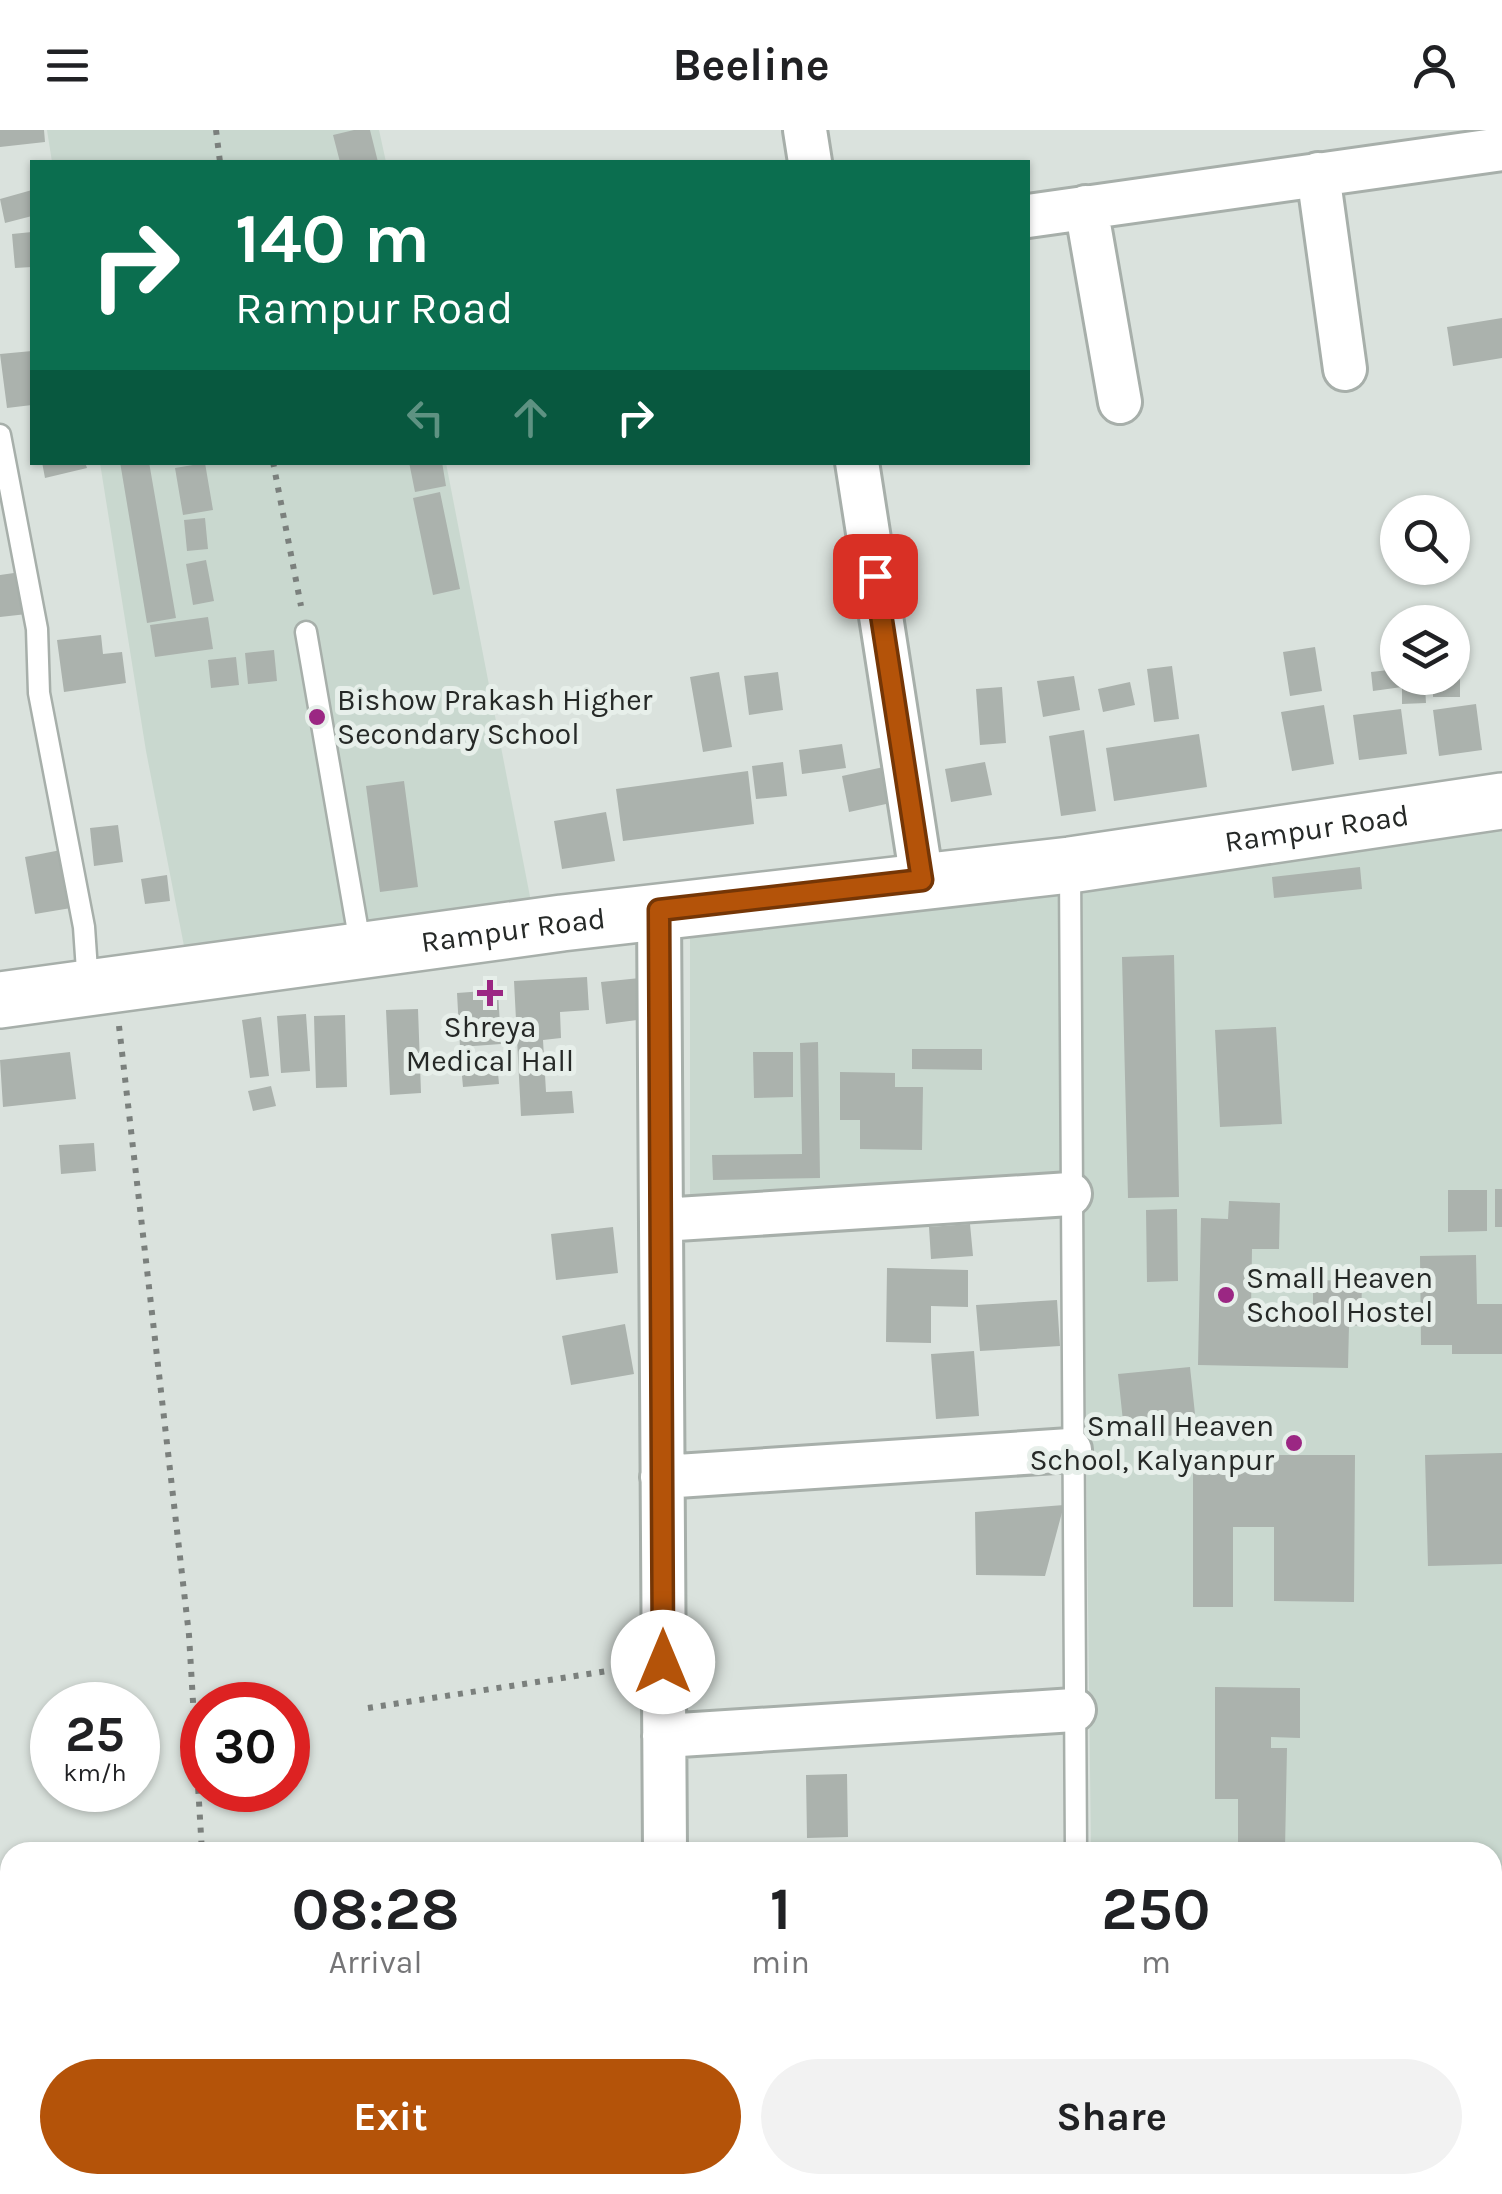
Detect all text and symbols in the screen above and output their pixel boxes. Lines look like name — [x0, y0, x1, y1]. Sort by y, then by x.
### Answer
icon: menu — [40, 38, 95, 93]
icon: person — [1407, 38, 1462, 93]
text: Beeline — [672, 39, 830, 91]
text: 140 m — [235, 198, 430, 280]
icon: right — [70, 200, 200, 330]
text: Rampur Road — [235, 282, 514, 334]
icon: left — [398, 390, 453, 445]
icon: ahead — [503, 390, 558, 445]
icon: right — [608, 390, 663, 445]
map controls — [1380, 495, 1470, 695]
button: search — [1380, 495, 1470, 585]
pin — [833, 534, 918, 619]
icon: arrive — [848, 549, 903, 604]
button: layers — [1380, 605, 1470, 695]
place label: Bishow Prakash Higher Secondary School — [337, 682, 653, 752]
marker: Bishow Prakash Higher Secondary School — [306, 706, 328, 728]
street label: Rampur Road — [1222, 797, 1411, 860]
street label: Rampur Road — [419, 900, 607, 960]
marker: Shreya Medical Hall — [479, 982, 501, 1004]
place label: Shreya Medical Hall — [406, 1009, 574, 1079]
place label: Small Heaven School Hostel — [1246, 1260, 1433, 1330]
marker: Small Heaven School Hostel — [1215, 1284, 1237, 1306]
place label: Small Heaven School, Kalyanpur — [1029, 1408, 1274, 1478]
marker: Small Heaven School, Kalyanpur — [1283, 1432, 1305, 1454]
position arrow — [611, 1610, 715, 1714]
speed limit sign: 30 — [180, 1682, 310, 1812]
text: 25 — [65, 1705, 125, 1764]
text: km/h — [63, 1758, 127, 1787]
text: 08:28 — [292, 1874, 460, 1944]
text: 1 — [770, 1874, 791, 1944]
text: 250 — [1101, 1874, 1210, 1944]
text: Arrival — [329, 1944, 422, 1981]
text: min — [751, 1944, 810, 1981]
text: m — [1141, 1944, 1171, 1981]
button: Exit — [40, 2059, 741, 2174]
button: Share — [761, 2059, 1462, 2174]

